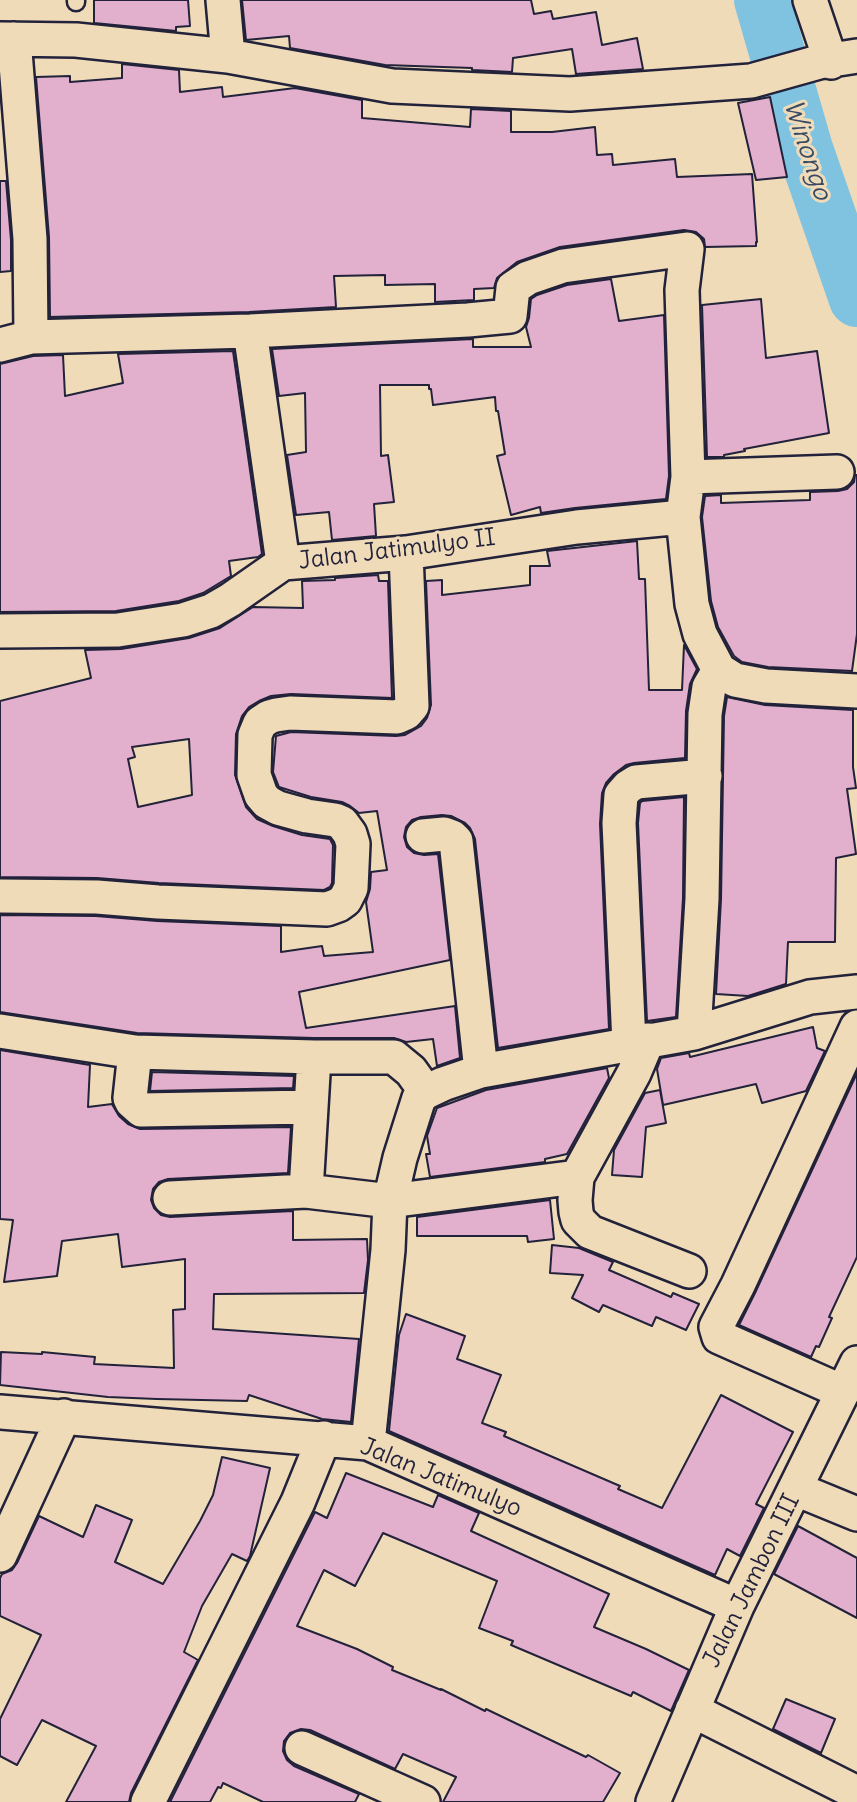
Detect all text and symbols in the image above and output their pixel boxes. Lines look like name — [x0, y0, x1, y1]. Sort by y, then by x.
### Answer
water label: Winongo — [776, 96, 838, 204]
street label: Jalan Jatimulyo II — [297, 524, 497, 576]
street label: Jalan Jatimulyo — [356, 1433, 526, 1523]
street label: Jalan Jambon III — [698, 1490, 806, 1672]

